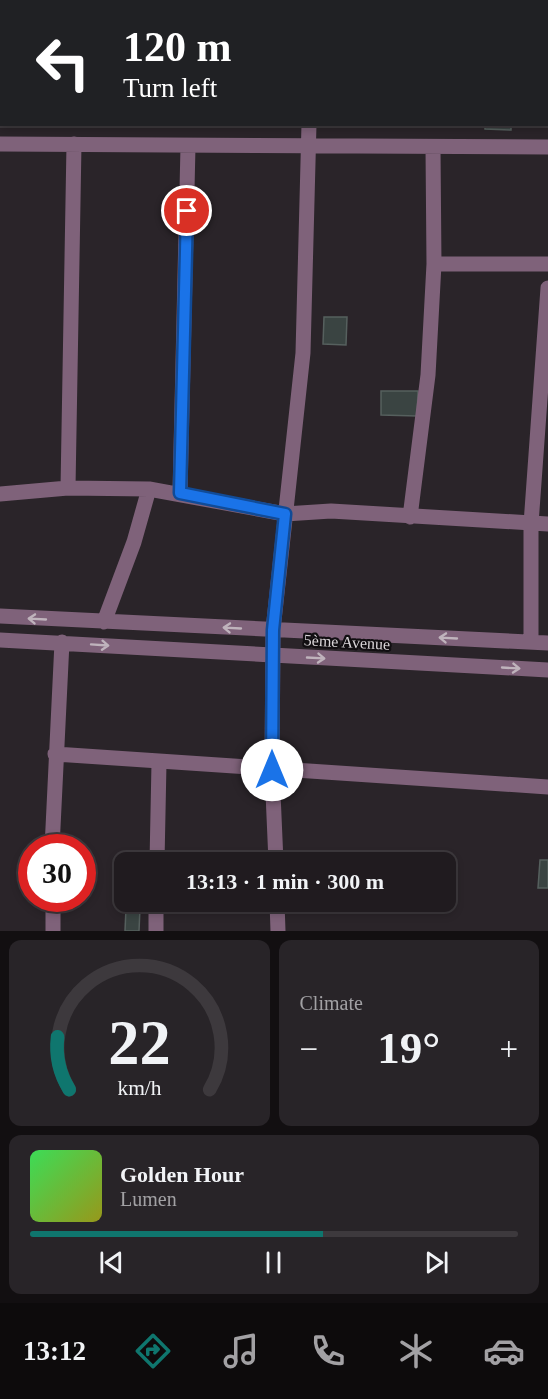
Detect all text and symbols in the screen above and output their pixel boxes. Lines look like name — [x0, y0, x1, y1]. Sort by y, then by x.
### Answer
icon: left — [24, 24, 102, 102]
text: 120 m — [123, 24, 232, 70]
text: Turn left — [123, 73, 217, 103]
pin — [161, 185, 212, 236]
icon: arrive — [170, 194, 203, 227]
one-way arrow — [28, 613, 48, 624]
one-way arrow — [222, 623, 242, 634]
street label: 5ème Avenue — [303, 631, 391, 653]
one-way arrow — [438, 633, 458, 644]
one-way arrow — [90, 639, 110, 650]
one-way arrow — [305, 653, 325, 664]
one-way arrow — [500, 663, 520, 674]
position arrow — [240, 738, 304, 802]
speed limit sign: 30 — [18, 834, 96, 912]
text: 13:13 · 1 min · 300 m — [186, 869, 384, 894]
text: Climate — [300, 992, 363, 1014]
text: 22 — [108, 1008, 170, 1077]
text: 19° — [377, 1023, 440, 1073]
text: − — [300, 1031, 318, 1067]
text: + — [499, 1031, 518, 1067]
text: km/h — [117, 1076, 162, 1100]
text: Golden Hour — [120, 1162, 244, 1187]
text: Lumen — [120, 1188, 177, 1210]
icon: previous — [95, 1246, 128, 1279]
icon: pause — [257, 1246, 290, 1279]
icon: next — [420, 1246, 453, 1279]
icon: directions — [132, 1330, 174, 1372]
icon: music — [220, 1330, 262, 1372]
icon: phone — [307, 1330, 349, 1372]
icon: climate — [395, 1330, 437, 1372]
icon: car — [483, 1330, 525, 1372]
text: 13:12 — [23, 1336, 86, 1366]

